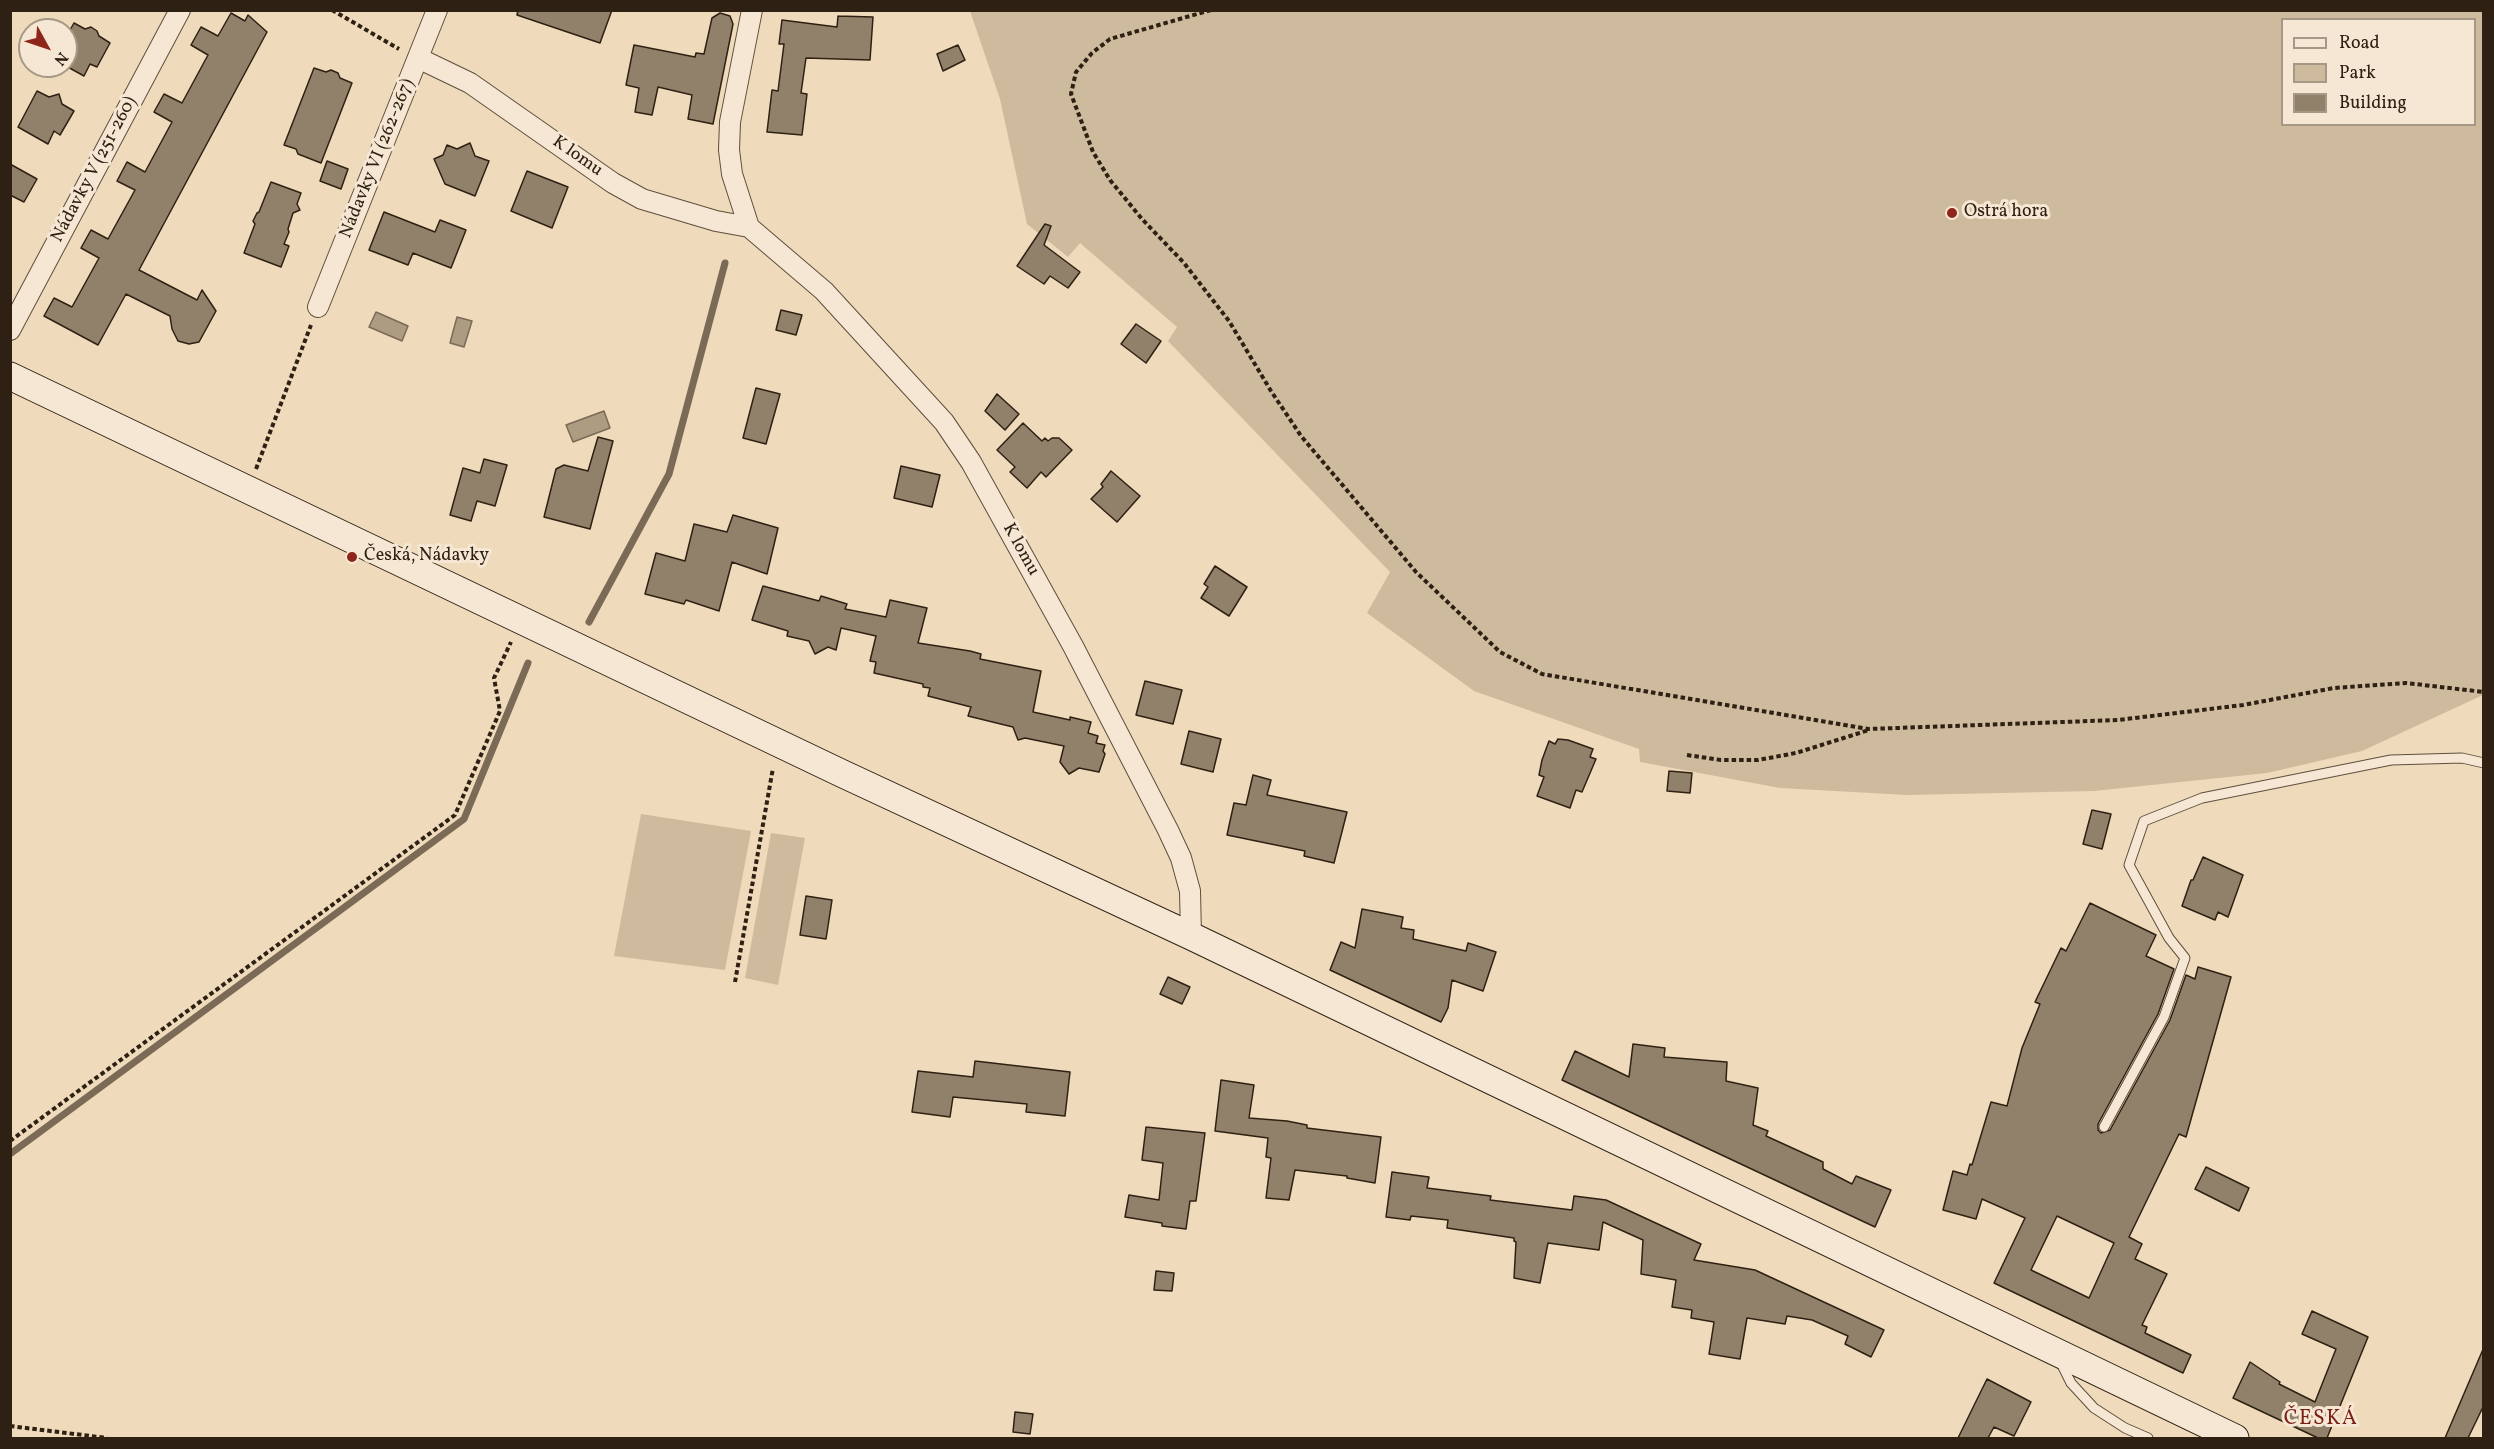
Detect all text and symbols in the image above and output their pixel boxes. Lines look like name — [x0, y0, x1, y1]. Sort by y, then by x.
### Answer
north arrow — [18, 18, 78, 78]
legend — [2281, 18, 2476, 126]
text: Road — [2339, 31, 2380, 56]
text: N — [48, 47, 72, 70]
text: Park — [2339, 61, 2376, 86]
street label: Nádavky VI (262-267) — [336, 76, 420, 242]
text: Building — [2339, 91, 2407, 116]
street label: Nádavky V (251-260) — [47, 93, 143, 247]
street label: K lomu — [548, 132, 606, 182]
place label: Ostrá hora — [1964, 202, 2048, 224]
marker: Ostrá hora — [1945, 206, 1959, 220]
street label: K lomu — [997, 520, 1043, 580]
place label: Česká, Nádavky — [364, 546, 489, 568]
marker: Česká, Nádavky — [345, 550, 359, 564]
district label: ČESKÁ — [2284, 1407, 2358, 1433]

